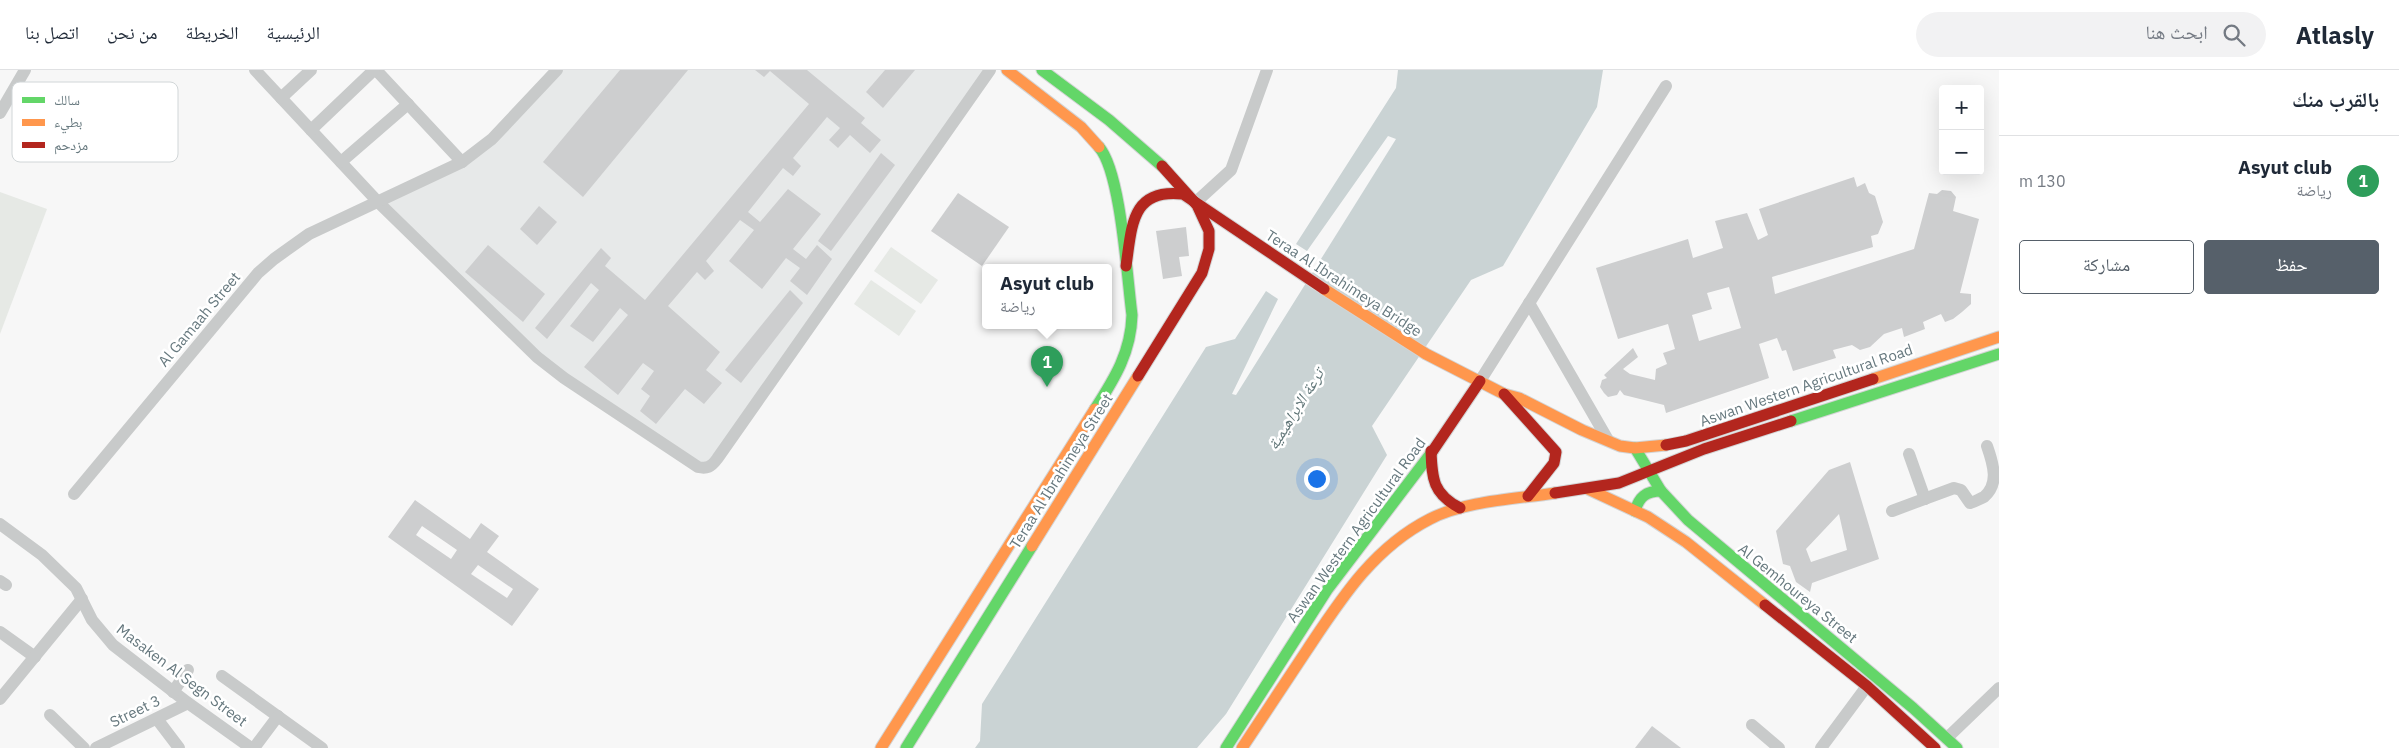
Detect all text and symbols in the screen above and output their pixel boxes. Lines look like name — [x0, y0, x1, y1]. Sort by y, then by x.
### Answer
search box — [1916, 12, 2266, 57]
text: Atlasly — [2296, 19, 2374, 51]
text: ابحث هنا — [2145, 20, 2208, 44]
text: اتصل بنا — [25, 21, 79, 44]
text: من نحن — [107, 21, 158, 44]
text: الخريطة — [186, 21, 239, 44]
text: الرئيسية — [267, 21, 320, 44]
icon: search — [2220, 21, 2248, 49]
legend — [12, 82, 178, 162]
map controls — [1939, 85, 1984, 175]
button: + — [1939, 85, 1984, 130]
text: بالقرب منك — [2292, 85, 2379, 113]
text: سالك — [54, 91, 80, 109]
text: بطيء — [54, 113, 83, 134]
button: − — [1939, 130, 1984, 175]
text: مزدحم — [54, 136, 88, 155]
text: Asyut club — [2238, 155, 2332, 179]
text: 130 m — [2019, 171, 2066, 191]
text: 1 — [2358, 171, 2368, 191]
text: رياضة — [2296, 180, 2332, 200]
street label: Teraa Al Ibrahimeya Bridge — [1262, 225, 1426, 341]
button: مشاركة — [2019, 240, 2194, 294]
button: حفظ — [2204, 240, 2379, 294]
popup — [982, 264, 1112, 329]
street label: Al Gamaah Street — [154, 268, 244, 370]
text: Asyut club — [1000, 271, 1094, 295]
text: رياضة — [1000, 296, 1035, 316]
street label: Aswan Western Agricultural Road — [1697, 340, 1915, 430]
pin: 1 — [1031, 346, 1063, 387]
water label: ترعة الابراهيمية — [1262, 362, 1329, 453]
street label: Teraa Al Ibrahimeya Street — [1005, 390, 1117, 552]
street label: Aswan Western Agricultural Road — [1282, 434, 1430, 626]
your location — [1304, 466, 1330, 492]
street label: Al Gemhoureya Street — [1735, 539, 1861, 647]
street label: Masaken Al Segn Street — [113, 620, 251, 730]
street label: Street 3 — [107, 691, 163, 731]

